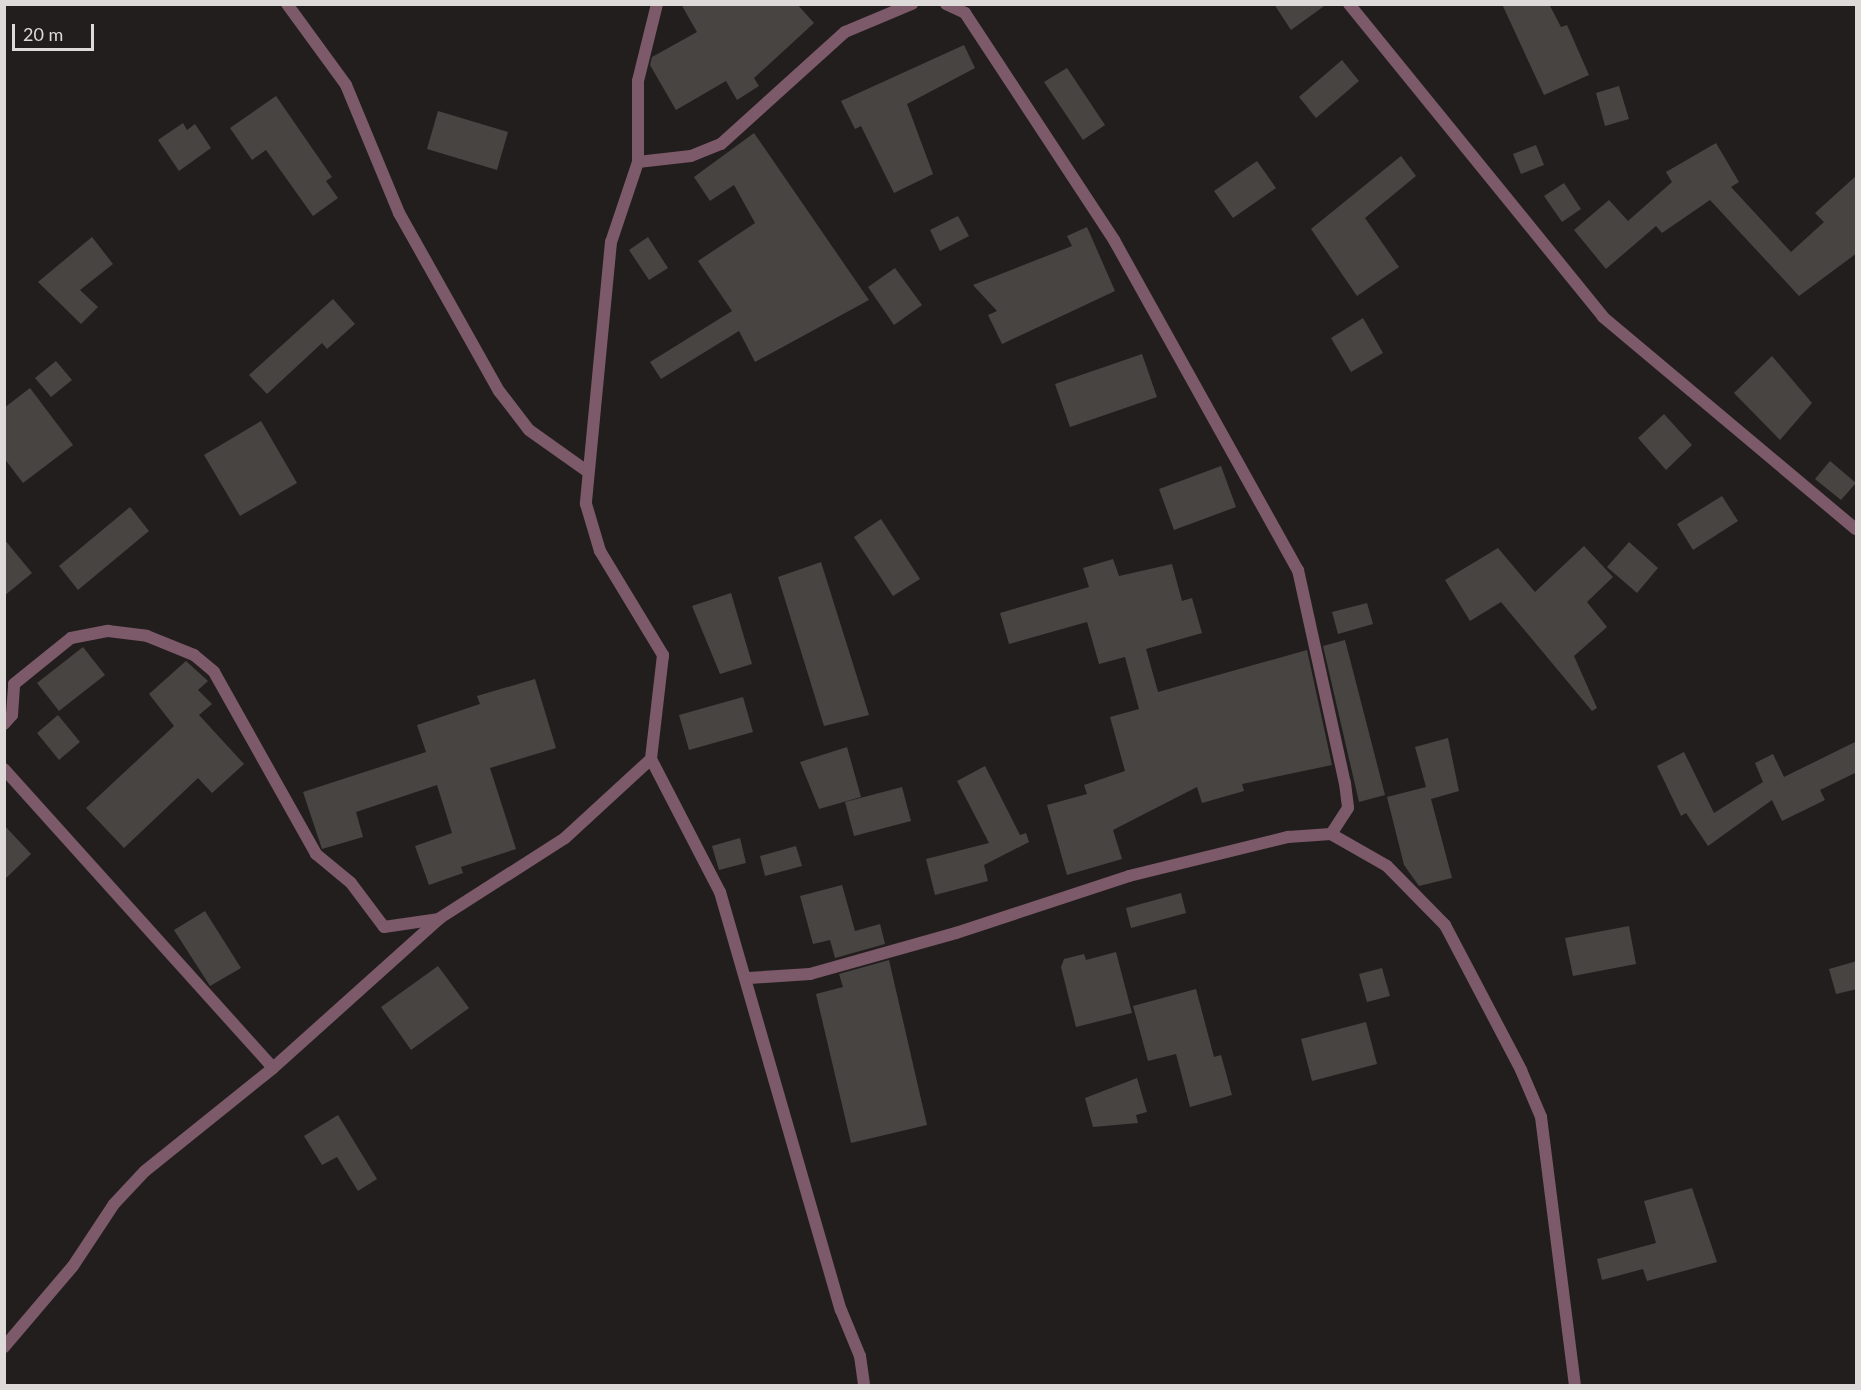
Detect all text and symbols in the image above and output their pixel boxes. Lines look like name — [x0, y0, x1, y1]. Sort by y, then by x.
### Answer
scale bar — [15, 12, 98, 50]
text: 20 m — [23, 23, 63, 45]

